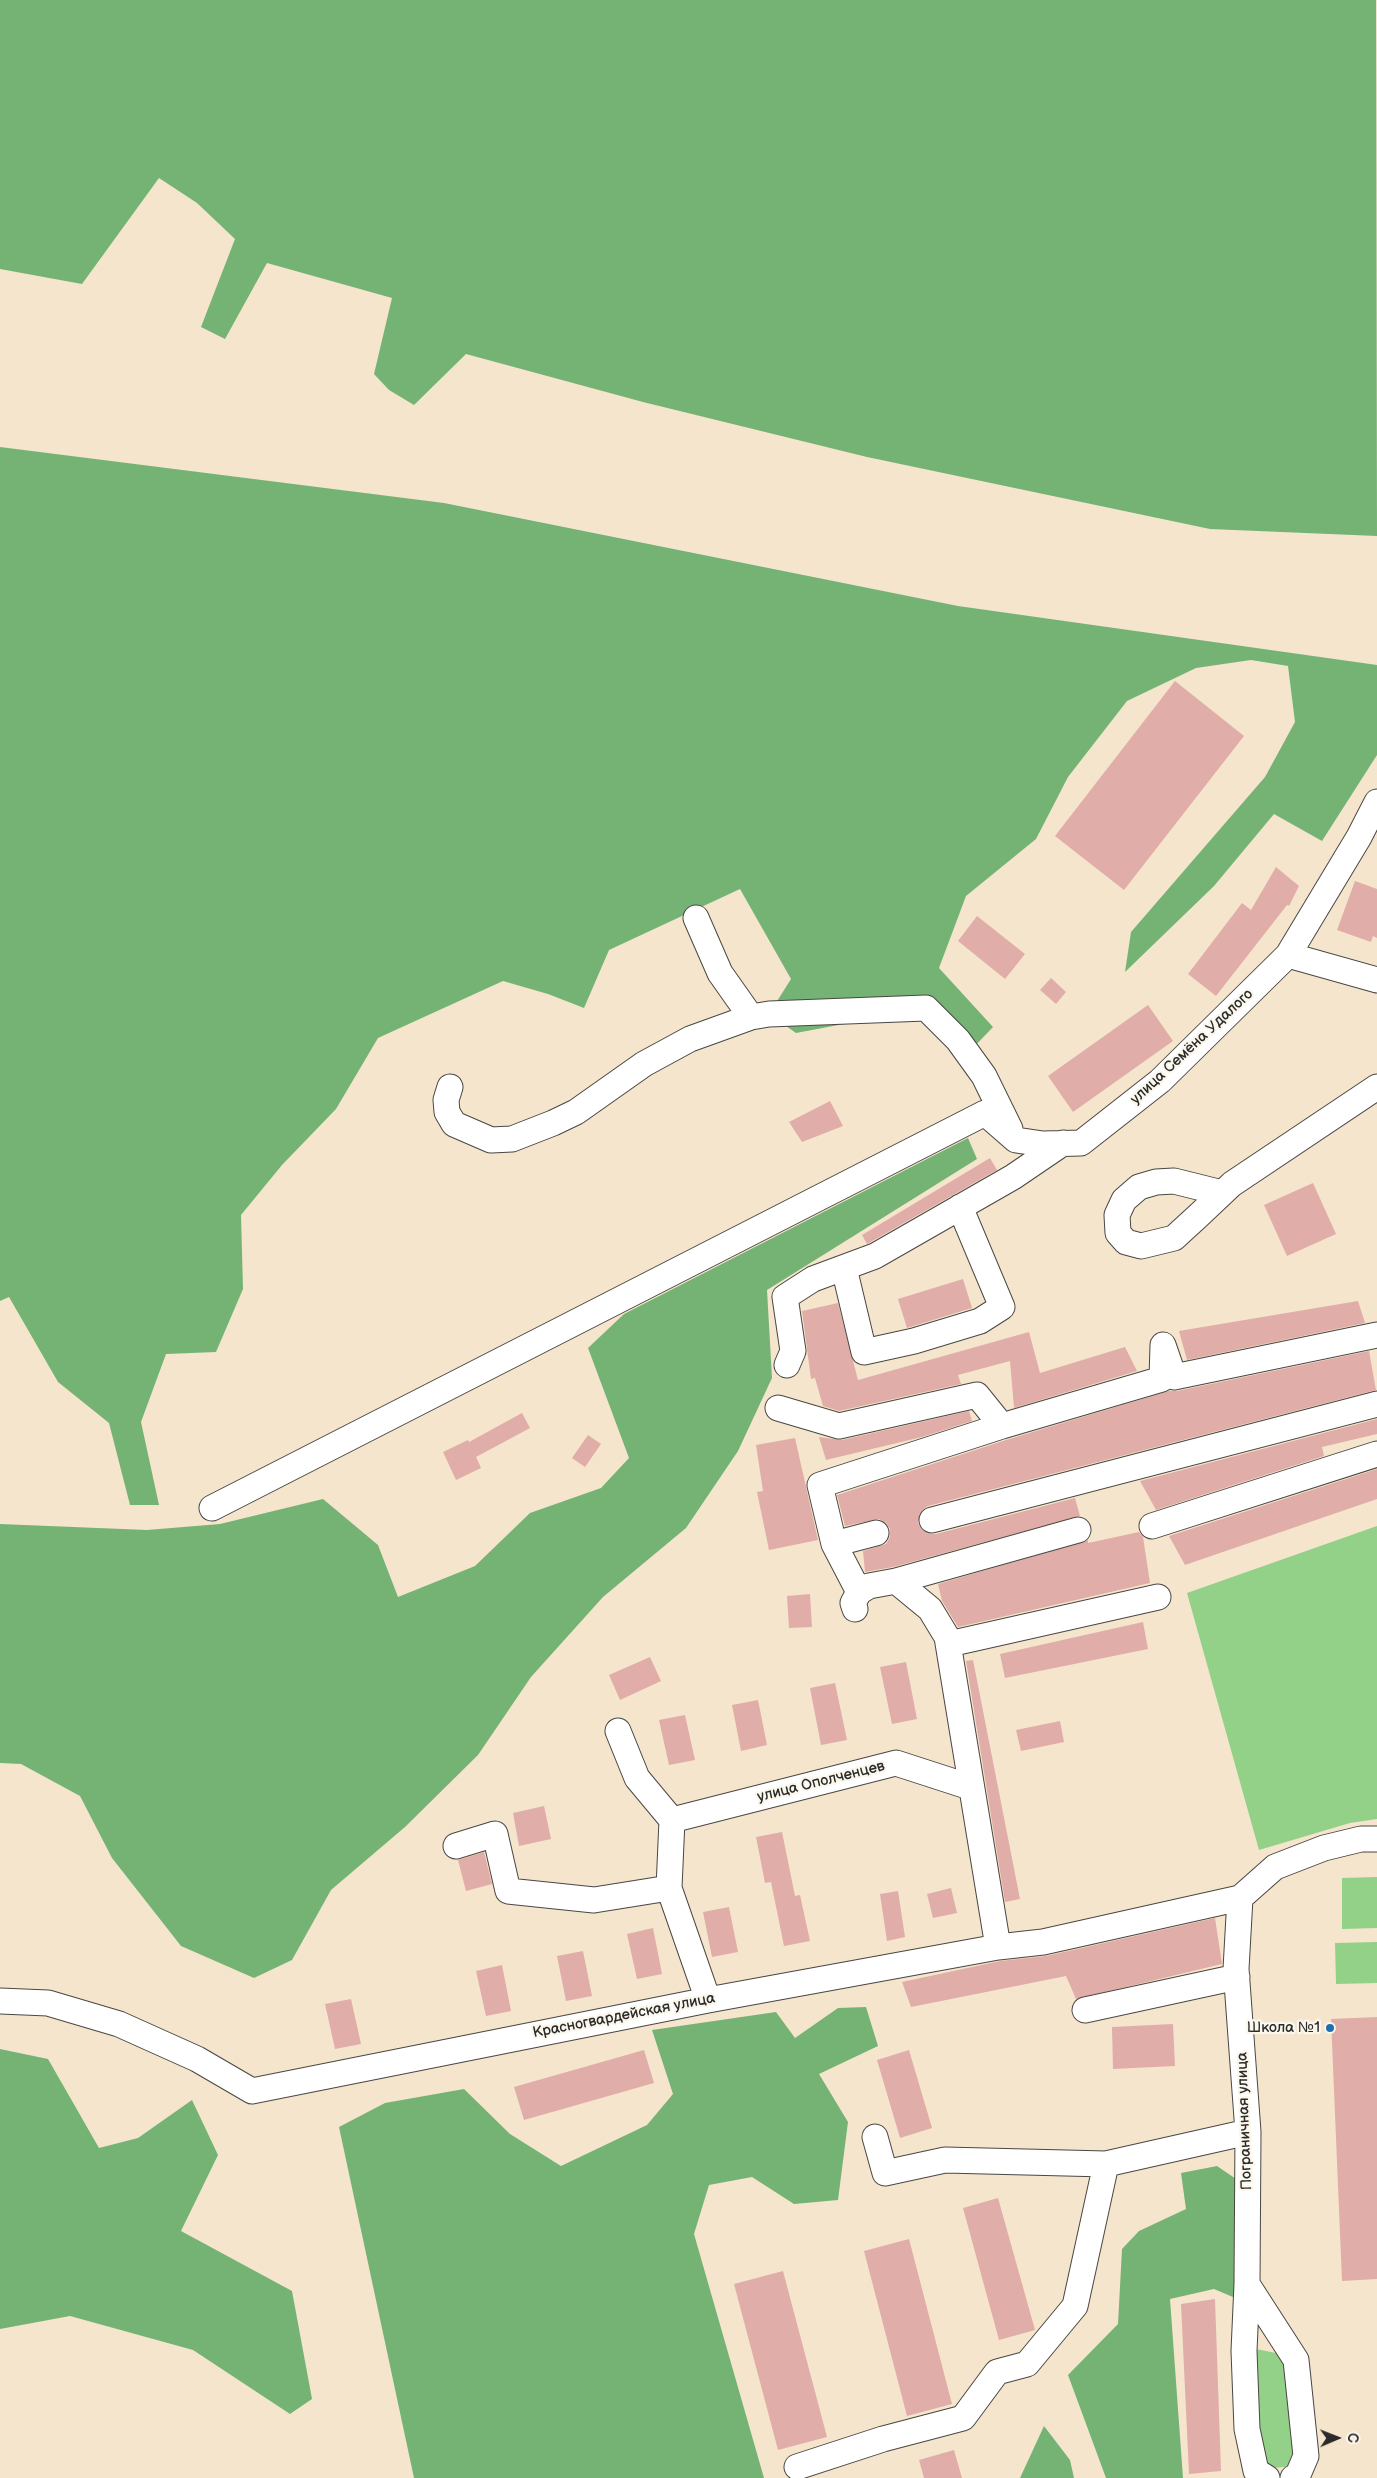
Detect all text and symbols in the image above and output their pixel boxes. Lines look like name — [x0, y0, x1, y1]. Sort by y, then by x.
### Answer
street label: улица Семёна Удалого — [1127, 985, 1257, 1109]
street label: улица Ополченцев — [755, 1757, 887, 1807]
street label: Красногвардейская улица — [531, 1989, 717, 2043]
place label: Школа №1 — [1247, 2019, 1320, 2037]
marker: Школа №1 — [1324, 2022, 1336, 2034]
street label: Пограничная улица — [1234, 2052, 1256, 2190]
north arrow — [1312, 2413, 1362, 2463]
text: С — [1344, 2433, 1361, 2443]

